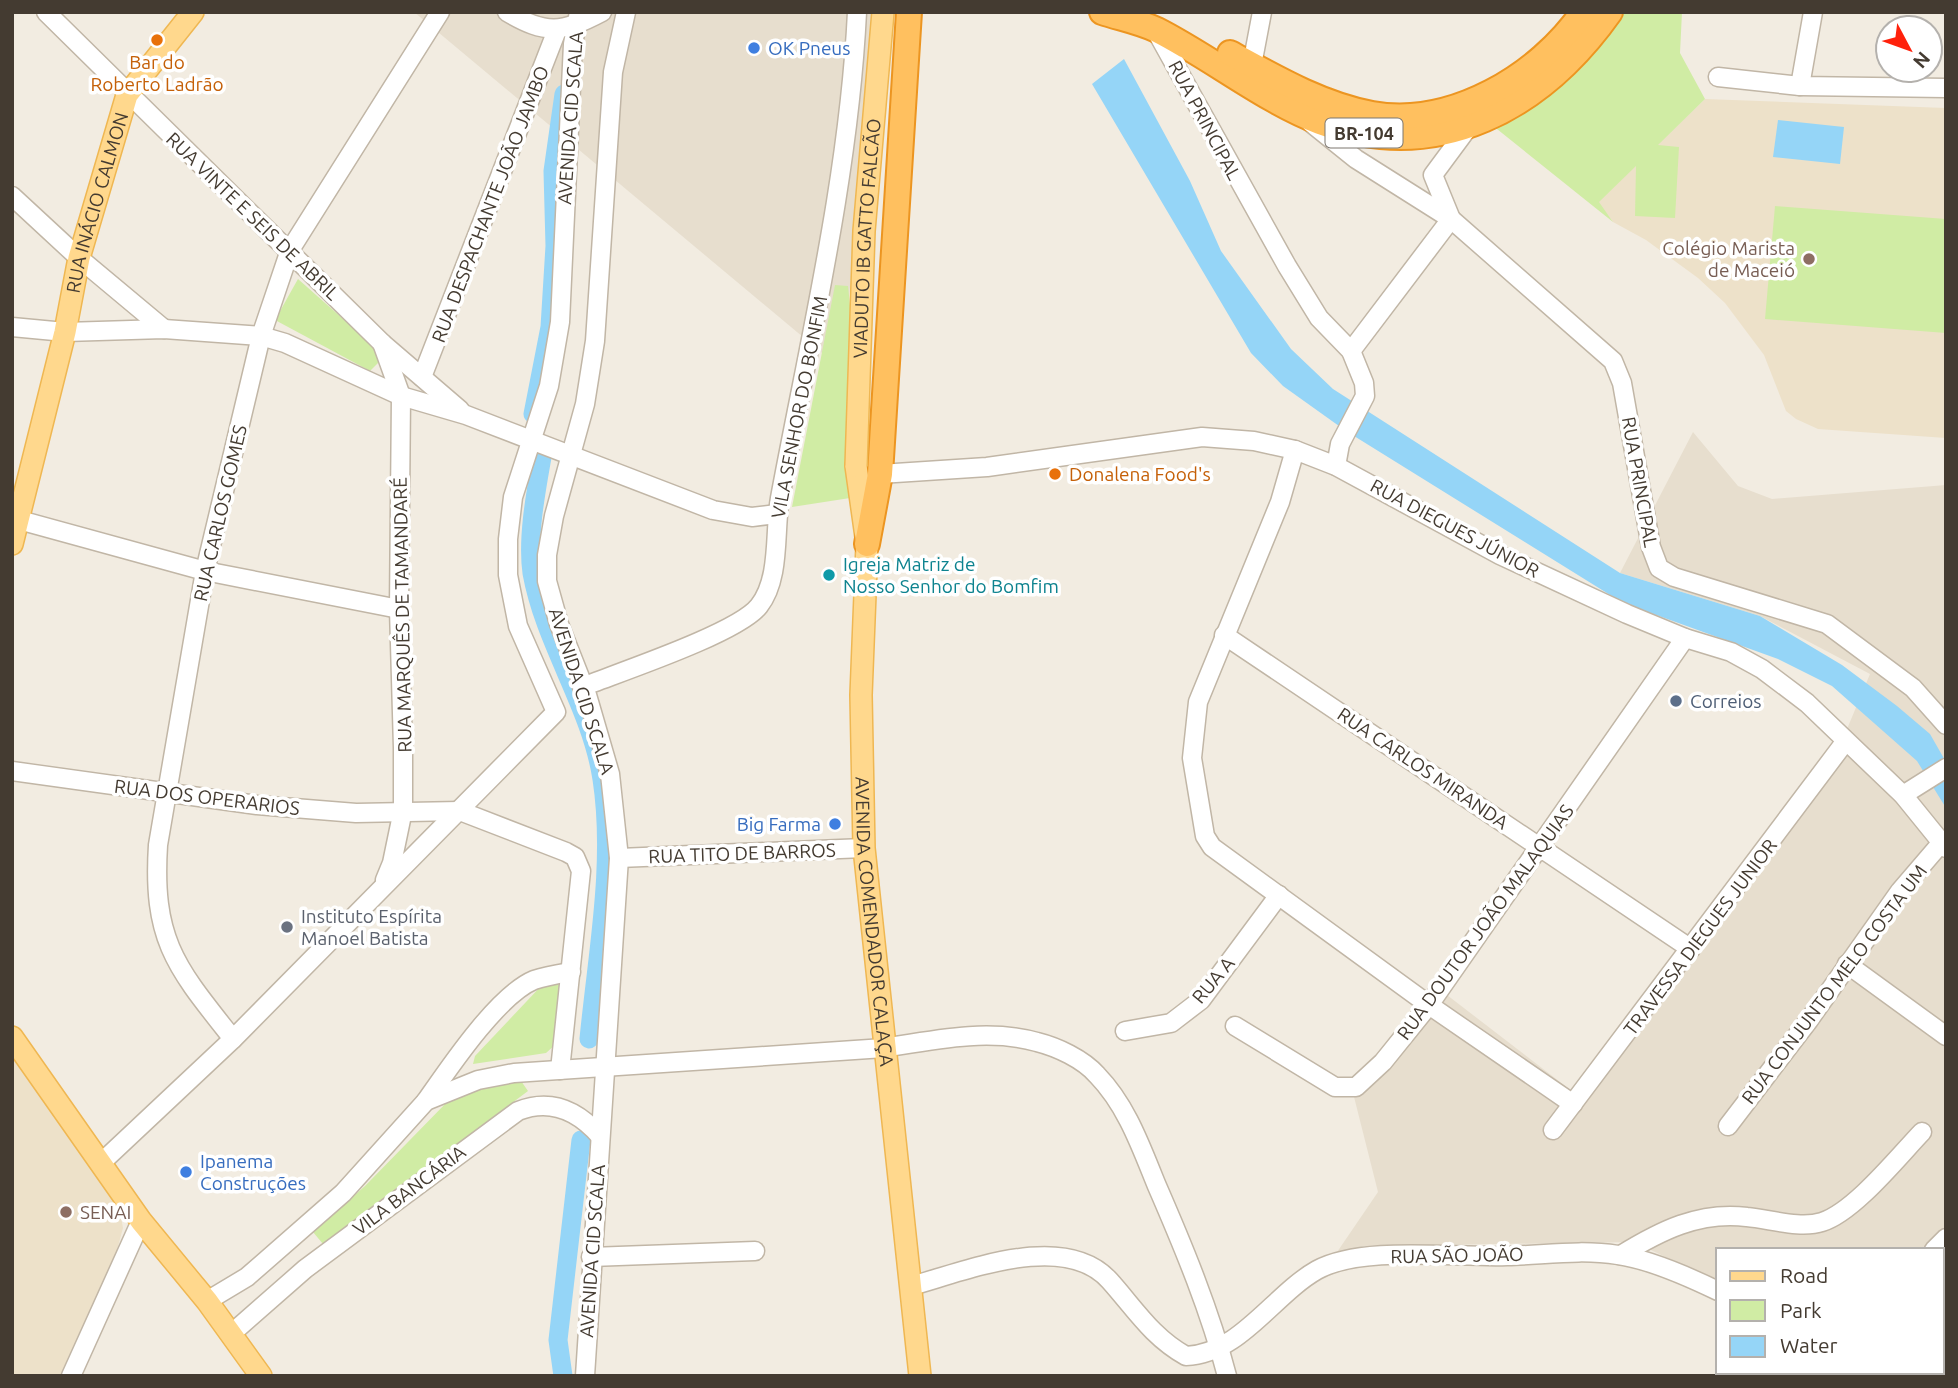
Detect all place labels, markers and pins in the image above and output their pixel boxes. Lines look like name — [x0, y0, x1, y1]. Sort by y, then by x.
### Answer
marker: Bar do Roberto Ladrão — [149, 32, 165, 48]
place label: OK Pneus — [768, 37, 850, 59]
marker: OK Pneus — [746, 40, 762, 56]
place label: Bar do Roberto Ladrão — [90, 51, 224, 95]
place label: Colégio Marista de Maceió — [1662, 237, 1795, 281]
marker: Colégio Marista de Maceió — [1801, 251, 1817, 267]
place label: Donalena Food's — [1069, 463, 1211, 485]
marker: Donalena Food's — [1047, 466, 1063, 482]
place label: Igreja Matriz de Nosso Senhor do Bomfim — [843, 553, 1059, 597]
marker: Igreja Matriz de Nosso Senhor do Bomfim — [821, 567, 837, 583]
place label: Correios — [1690, 690, 1762, 712]
marker: Correios — [1668, 693, 1684, 709]
place label: Big Farma — [737, 813, 821, 835]
marker: Big Farma — [827, 816, 843, 832]
place label: Instituto Espírita Manoel Batista — [301, 905, 442, 949]
marker: Instituto Espírita Manoel Batista — [279, 919, 295, 935]
place label: Ipanema Construções — [200, 1150, 306, 1194]
marker: Ipanema Construções — [178, 1164, 194, 1180]
place label: SENAI — [80, 1201, 131, 1223]
marker: SENAI — [58, 1204, 74, 1220]

